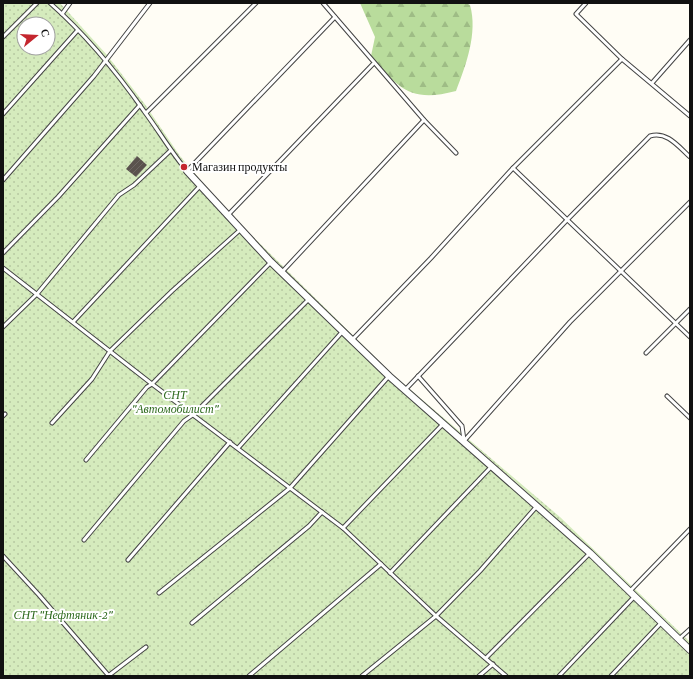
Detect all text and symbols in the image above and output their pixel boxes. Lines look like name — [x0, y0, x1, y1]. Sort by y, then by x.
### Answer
north arrow — [16, 16, 56, 56]
text: С — [39, 27, 52, 39]
place label: Магазин продукты — [192, 160, 287, 174]
marker: Магазин продукты — [179, 162, 189, 172]
park label: СНТ "Автомобилист" — [131, 388, 220, 416]
park label: СНТ "Нефтяник-2" — [13, 608, 114, 622]

